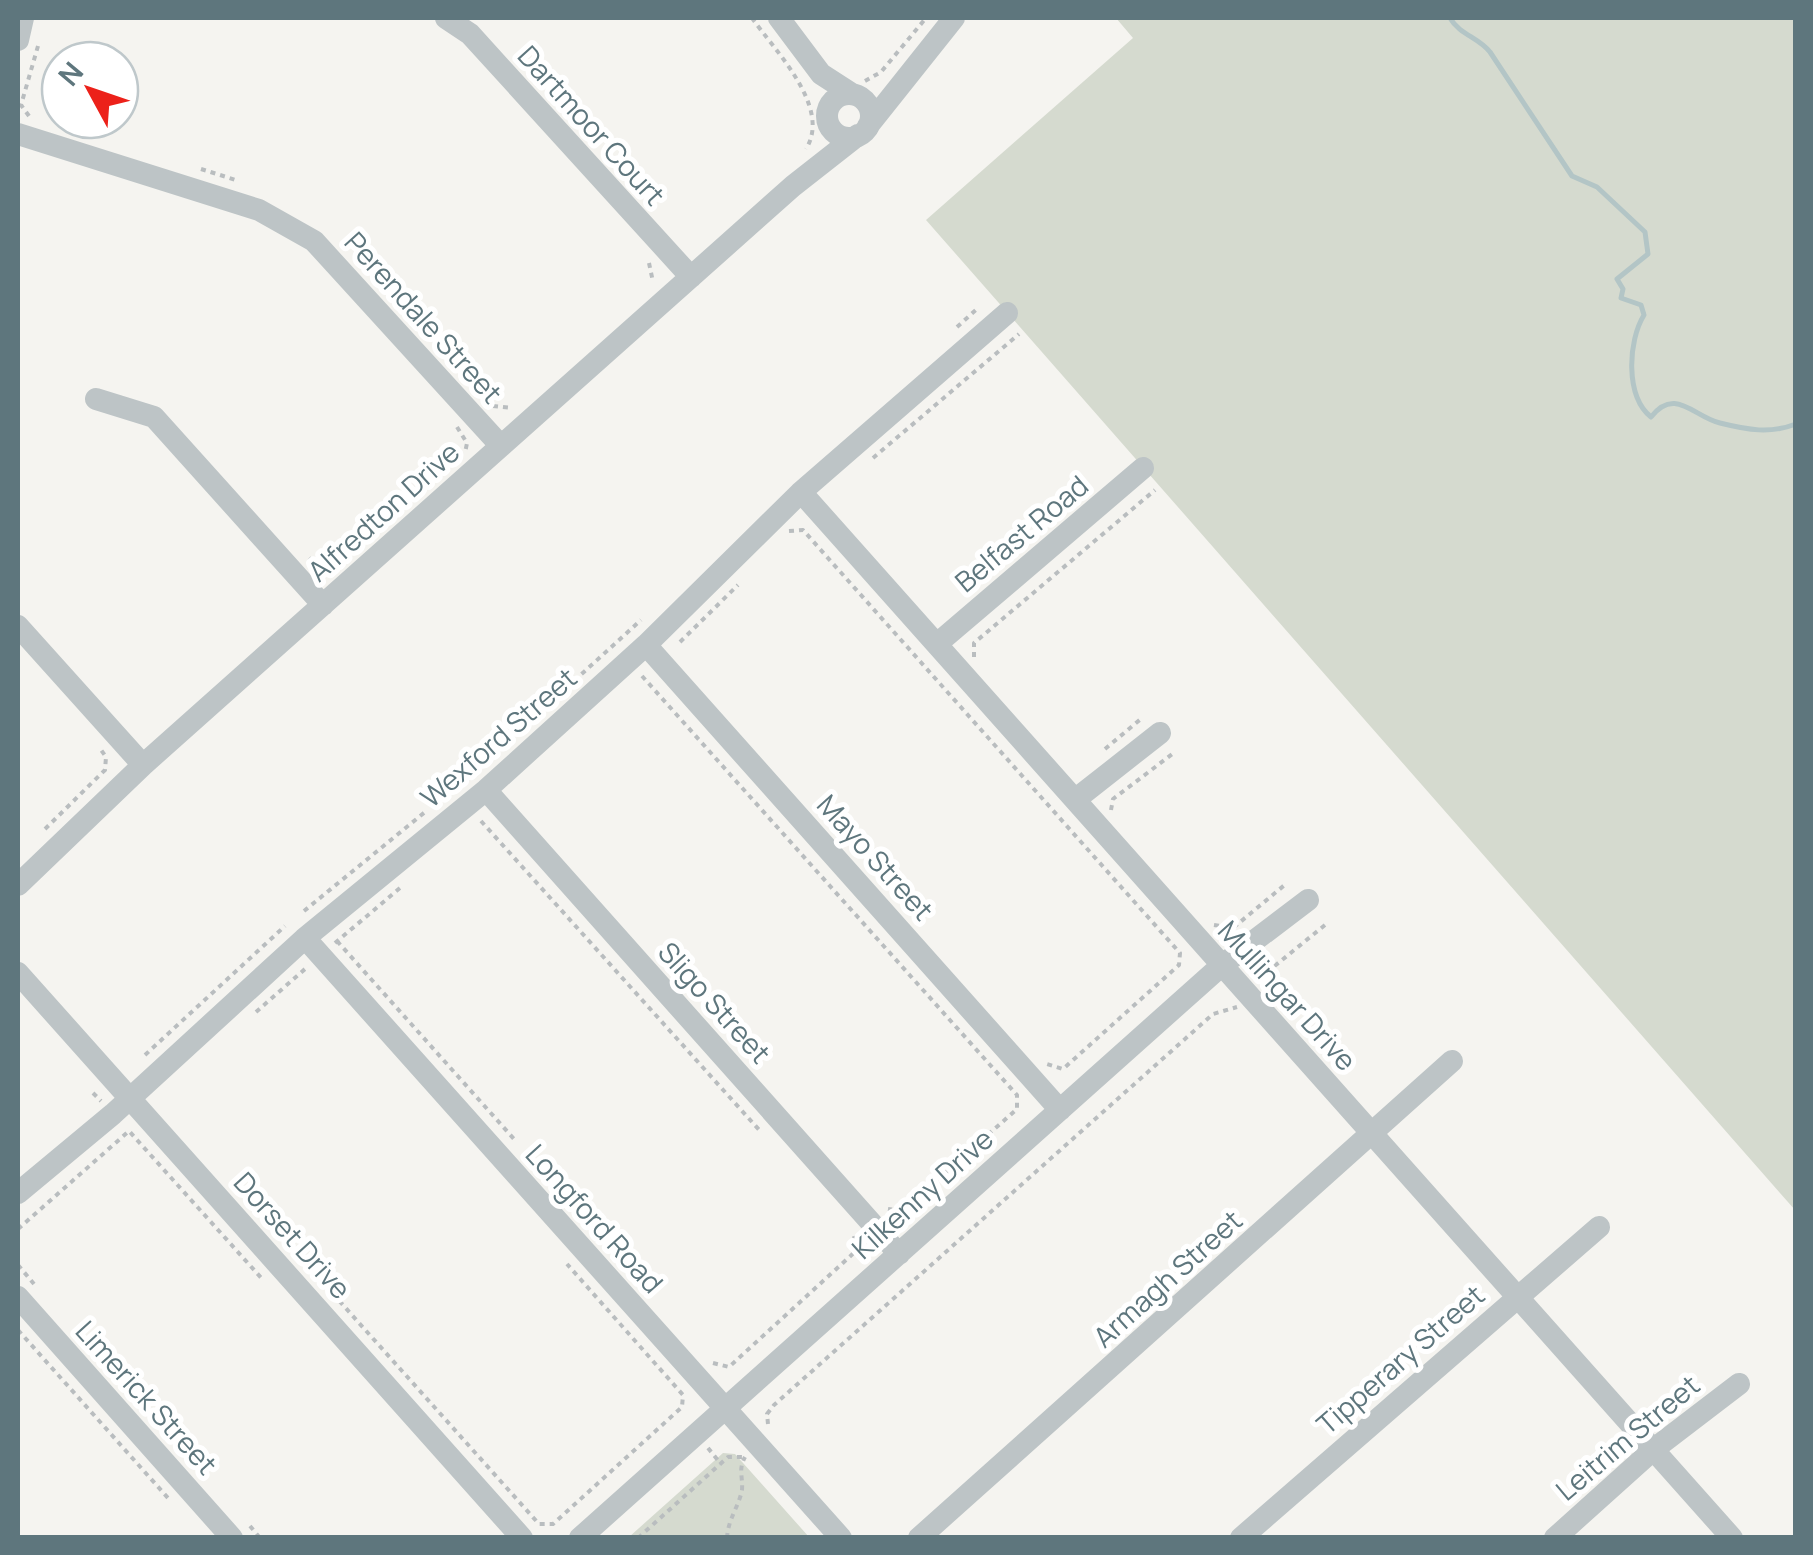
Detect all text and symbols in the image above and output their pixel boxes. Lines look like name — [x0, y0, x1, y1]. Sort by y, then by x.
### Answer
street label: Dartmoor Court — [510, 37, 674, 213]
north arrow — [40, 40, 140, 140]
text: N — [49, 53, 91, 93]
street label: Perendale Street — [337, 223, 511, 411]
street label: Alfredton Drive — [299, 433, 467, 589]
street label: Belfast Road — [946, 466, 1096, 600]
street label: Wexford Street — [412, 659, 584, 815]
street label: Mayo Street — [809, 786, 943, 928]
street label: Mullingar Drive — [1210, 912, 1366, 1078]
street label: Sligo Street — [650, 933, 780, 1071]
street label: Kilkenny Drive — [843, 1119, 1001, 1267]
street label: Longford Road — [518, 1135, 672, 1301]
street label: Dorset Drive — [226, 1163, 360, 1307]
street label: Armagh Street — [1084, 1201, 1250, 1355]
street label: Tipperary Street — [1308, 1276, 1492, 1442]
street label: Limerick Street — [68, 1312, 226, 1482]
street label: Leitrim Street — [1547, 1366, 1707, 1508]

